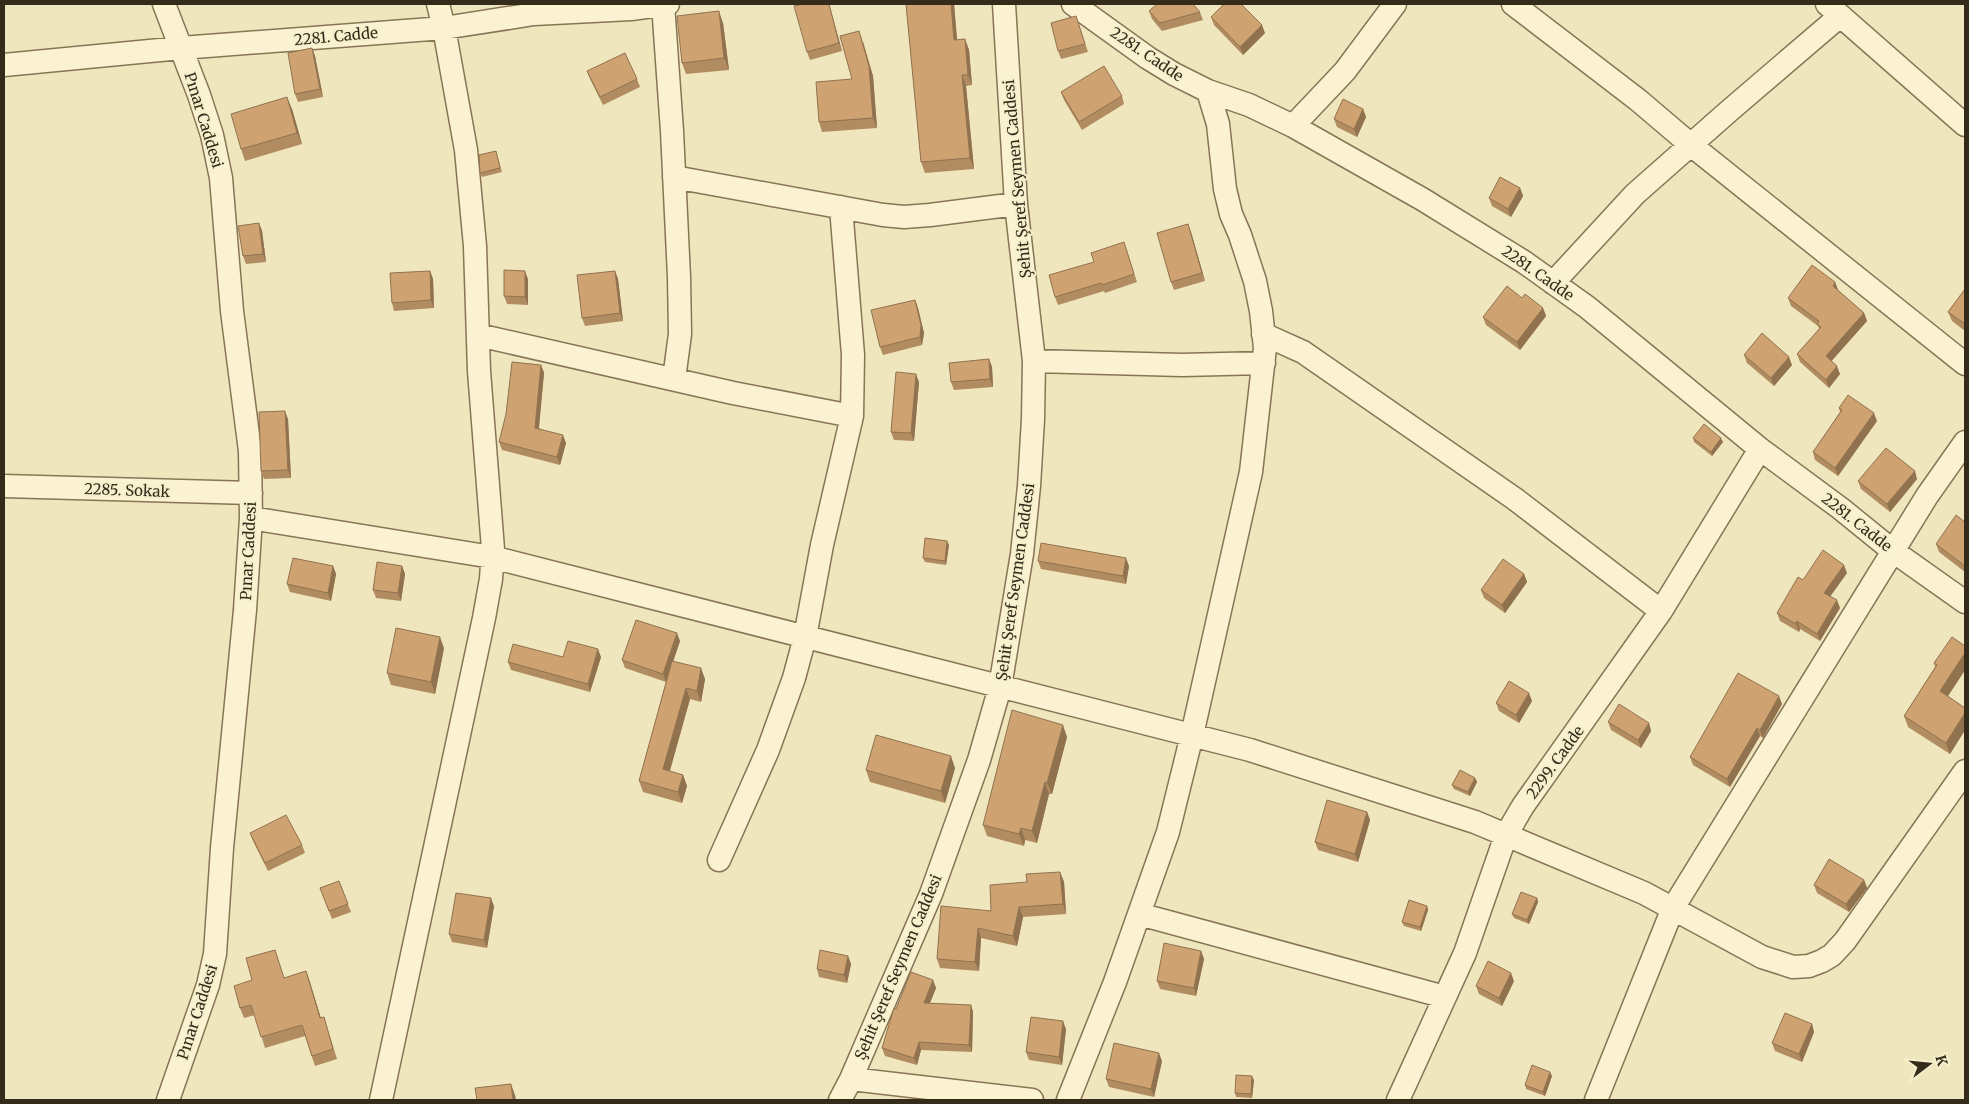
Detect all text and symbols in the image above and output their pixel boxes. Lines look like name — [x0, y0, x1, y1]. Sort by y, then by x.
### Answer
street label: 2281. Cadde — [293, 23, 379, 49]
street label: 2281. Cadde — [1107, 23, 1187, 85]
street label: Pınar Caddesi — [180, 70, 228, 170]
street label: Şehit Şeref Seymen Caddesi — [999, 79, 1035, 279]
street label: 2281. Cadde — [1498, 241, 1578, 305]
street label: 2285. Sokak — [84, 479, 171, 501]
street label: Şehit Şeref Seymen Caddesi — [992, 482, 1038, 682]
street label: 2281. Cadde — [1818, 489, 1896, 555]
street label: Pınar Caddesi — [236, 501, 260, 601]
street label: 2299. Cadde — [1522, 722, 1588, 802]
street label: Şehit Şeref Seymen Caddesi — [850, 871, 946, 1062]
street label: Pınar Caddesi — [173, 962, 221, 1062]
north arrow — [1904, 1039, 1954, 1089]
text: K — [1931, 1053, 1952, 1068]

